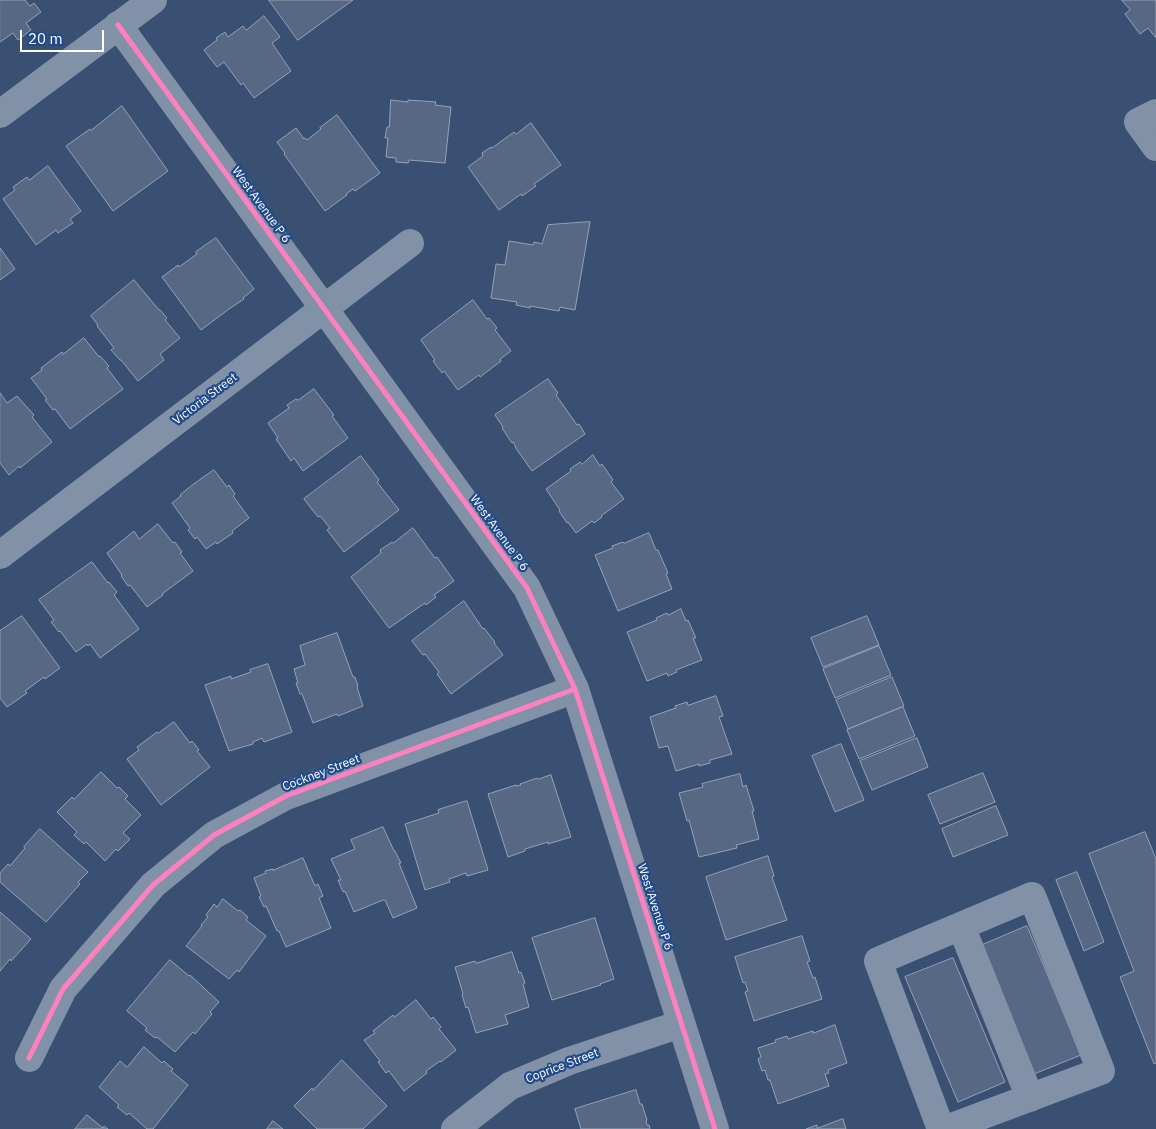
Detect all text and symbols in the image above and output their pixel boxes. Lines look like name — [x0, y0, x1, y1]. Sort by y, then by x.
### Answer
scale bar — [22, 20, 106, 52]
text: 20 m — [28, 29, 63, 48]
street label: West Avenue P 6 — [229, 164, 293, 246]
street label: Victoria Street — [170, 370, 240, 428]
street label: West Avenue P 6 — [467, 492, 531, 574]
street label: Cockney Street — [280, 752, 362, 794]
street label: West Avenue P 6 — [634, 862, 676, 952]
street label: Coprice Street — [524, 1046, 600, 1086]

